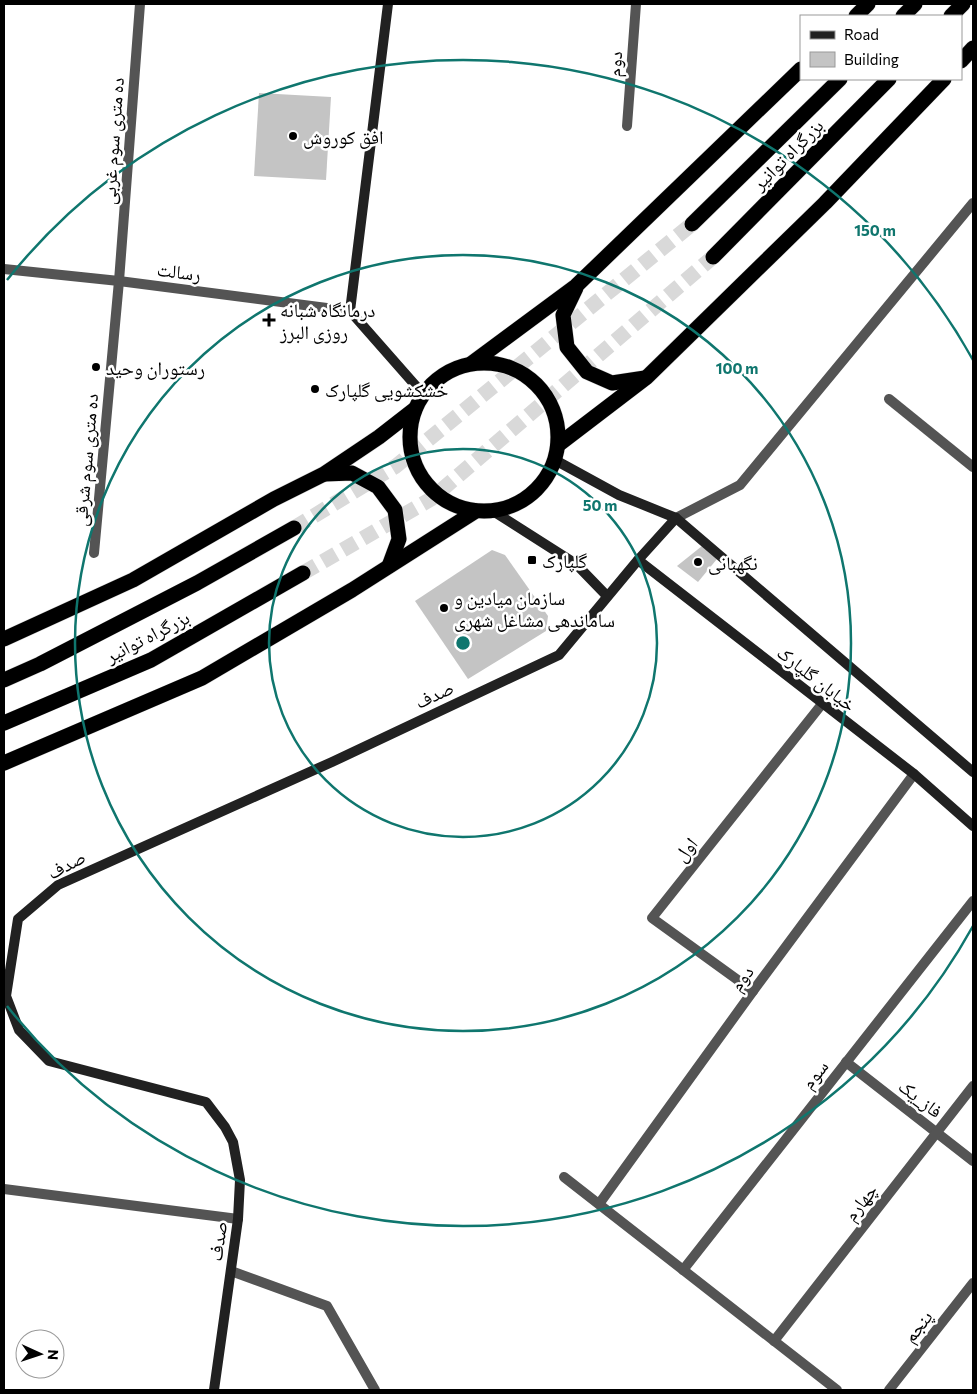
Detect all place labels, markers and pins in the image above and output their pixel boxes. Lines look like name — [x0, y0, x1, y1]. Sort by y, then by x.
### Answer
place label: افق کوروش — [303, 125, 384, 149]
marker: افق کوروش — [287, 130, 299, 142]
place label: درمانگاه شبانه روزی البرز — [279, 298, 376, 344]
marker: درمانگاه شبانه روزی البرز — [262, 313, 276, 327]
place label: رستوران وحید — [106, 356, 205, 380]
marker: رستوران وحید — [90, 361, 102, 373]
place label: خشکشویی گلپارک — [325, 378, 448, 402]
marker: خشکشویی گلپارک — [309, 383, 321, 395]
place label: گلپارک — [542, 549, 587, 573]
place label: نگهبانی — [708, 551, 758, 575]
marker: گلپارک — [526, 554, 538, 566]
marker: نگهبانی — [692, 556, 704, 568]
place label: سازمان میادین و ساماندهی مشاغل شهری — [454, 586, 615, 632]
marker: سازمان میادین و ساماندهی مشاغل شهری — [438, 602, 450, 614]
centre of rings — [454, 634, 472, 652]

